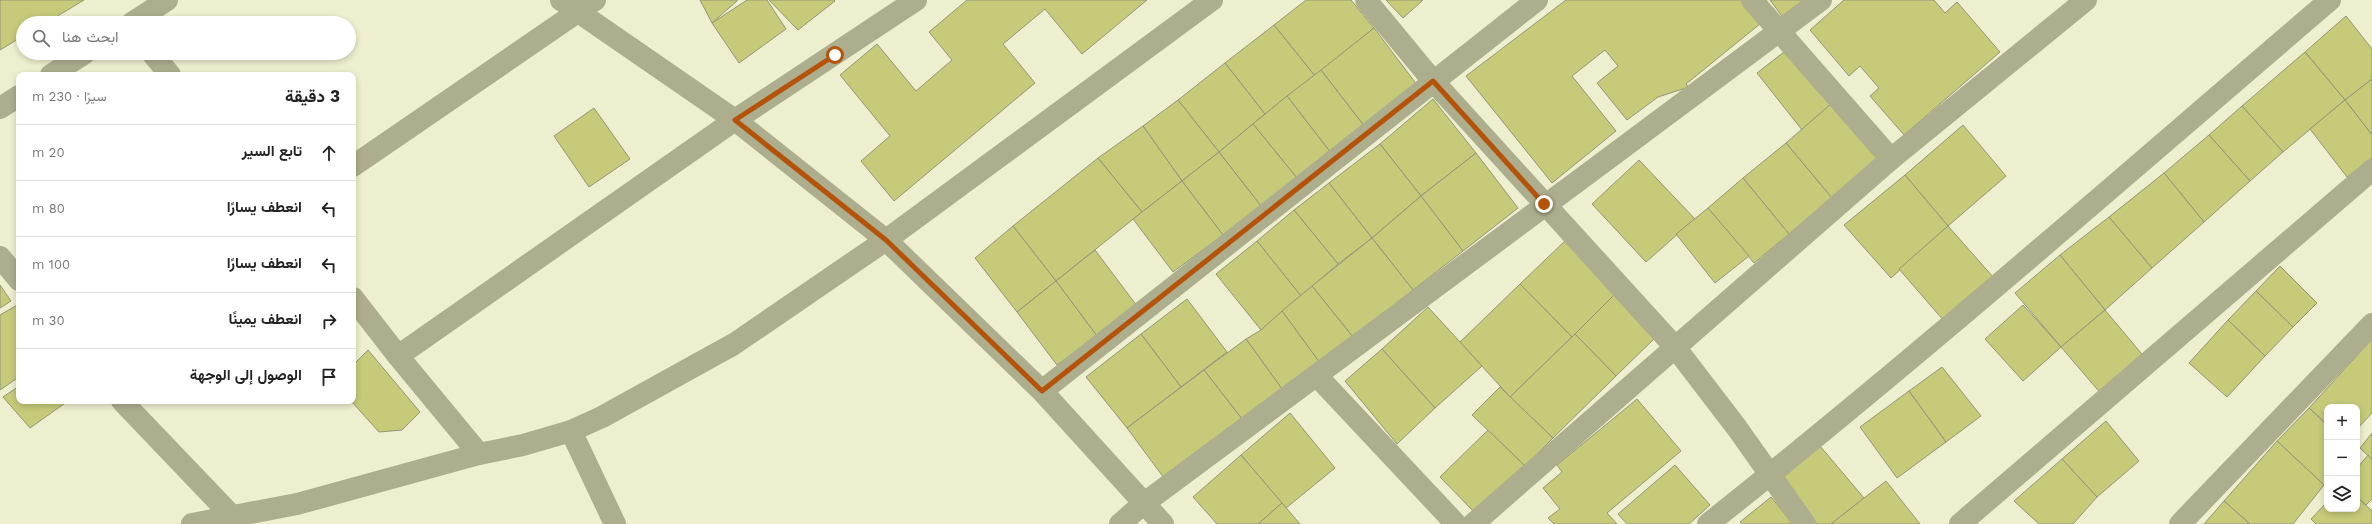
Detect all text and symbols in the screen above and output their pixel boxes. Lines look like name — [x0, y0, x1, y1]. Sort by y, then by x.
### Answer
search box — [16, 16, 356, 60]
icon: search — [30, 27, 52, 49]
text: ابحث هنا — [62, 28, 119, 46]
route start — [826, 46, 844, 64]
text: 3 دقيقة — [285, 86, 340, 106]
text: سيرًا · 230 m — [32, 89, 106, 104]
text: تابع السير — [242, 142, 302, 160]
icon: ahead — [318, 142, 340, 164]
text: 20 m — [32, 145, 65, 160]
route end — [1535, 195, 1553, 213]
text: انعطف يسارًا — [227, 198, 302, 216]
icon: left — [318, 198, 340, 220]
text: 80 m — [32, 201, 65, 216]
text: انعطف يسارًا — [227, 254, 302, 272]
icon: left — [318, 254, 340, 276]
text: 100 m — [32, 257, 70, 272]
text: انعطف يمينًا — [229, 310, 302, 328]
icon: right — [318, 310, 340, 332]
text: 30 m — [32, 313, 65, 328]
text: الوصول إلى الوجهة — [190, 366, 302, 384]
icon: arrive — [318, 366, 340, 388]
map controls — [2324, 404, 2360, 512]
button: + — [2324, 404, 2360, 440]
button: − — [2324, 440, 2360, 476]
button: layers — [2324, 476, 2360, 512]

